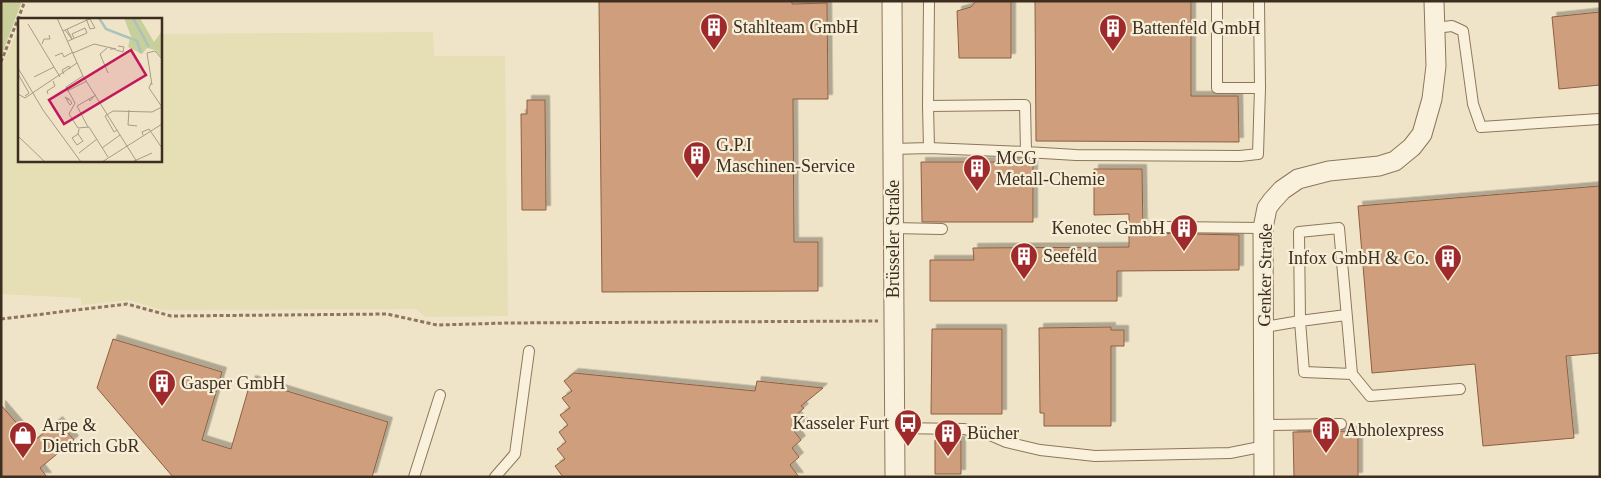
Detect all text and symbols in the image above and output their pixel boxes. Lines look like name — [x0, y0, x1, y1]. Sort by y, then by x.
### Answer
building icon: Stahlteam GmbH — [699, 12, 729, 51]
building icon: Battenfeld GmbH — [1098, 13, 1128, 52]
place label: Stahlteam GmbH — [733, 17, 858, 37]
inset map — [18, 18, 161, 161]
place label: Battenfeld GmbH — [1132, 18, 1260, 38]
place label: G.P.I Maschinen-Service — [716, 135, 855, 176]
building icon: G.P.I Maschinen-Service — [682, 140, 712, 179]
place label: MCG Metall-Chemie — [996, 148, 1105, 189]
building icon: MCG Metall-Chemie — [962, 153, 992, 192]
street label: Brüsseler Straße — [883, 180, 903, 298]
building icon: Kenotec GmbH — [1169, 213, 1199, 252]
place label: Kenotec GmbH — [1052, 218, 1165, 238]
street label: Genker Straße — [1254, 223, 1276, 327]
building icon: Seefeld — [1009, 241, 1039, 280]
building icon: Infox GmbH & Co. — [1433, 243, 1463, 282]
place label: Seefeld — [1043, 246, 1097, 266]
place label: Infox GmbH & Co. — [1288, 248, 1429, 268]
building icon: Gasper GmbH — [147, 368, 177, 407]
place label: Gasper GmbH — [181, 373, 285, 393]
bus stop icon: Kasseler Furt — [893, 408, 923, 447]
place label: Kasseler Furt — [793, 413, 889, 433]
place label: Arpe & Dietrich GbR — [42, 415, 139, 456]
building icon: Abholexpress — [1311, 415, 1341, 454]
building icon: Bücher — [933, 418, 963, 457]
shop icon: Arpe & Dietrich GbR — [8, 420, 38, 459]
place label: Abholexpress — [1345, 420, 1444, 440]
place label: Bücher — [967, 423, 1019, 443]

